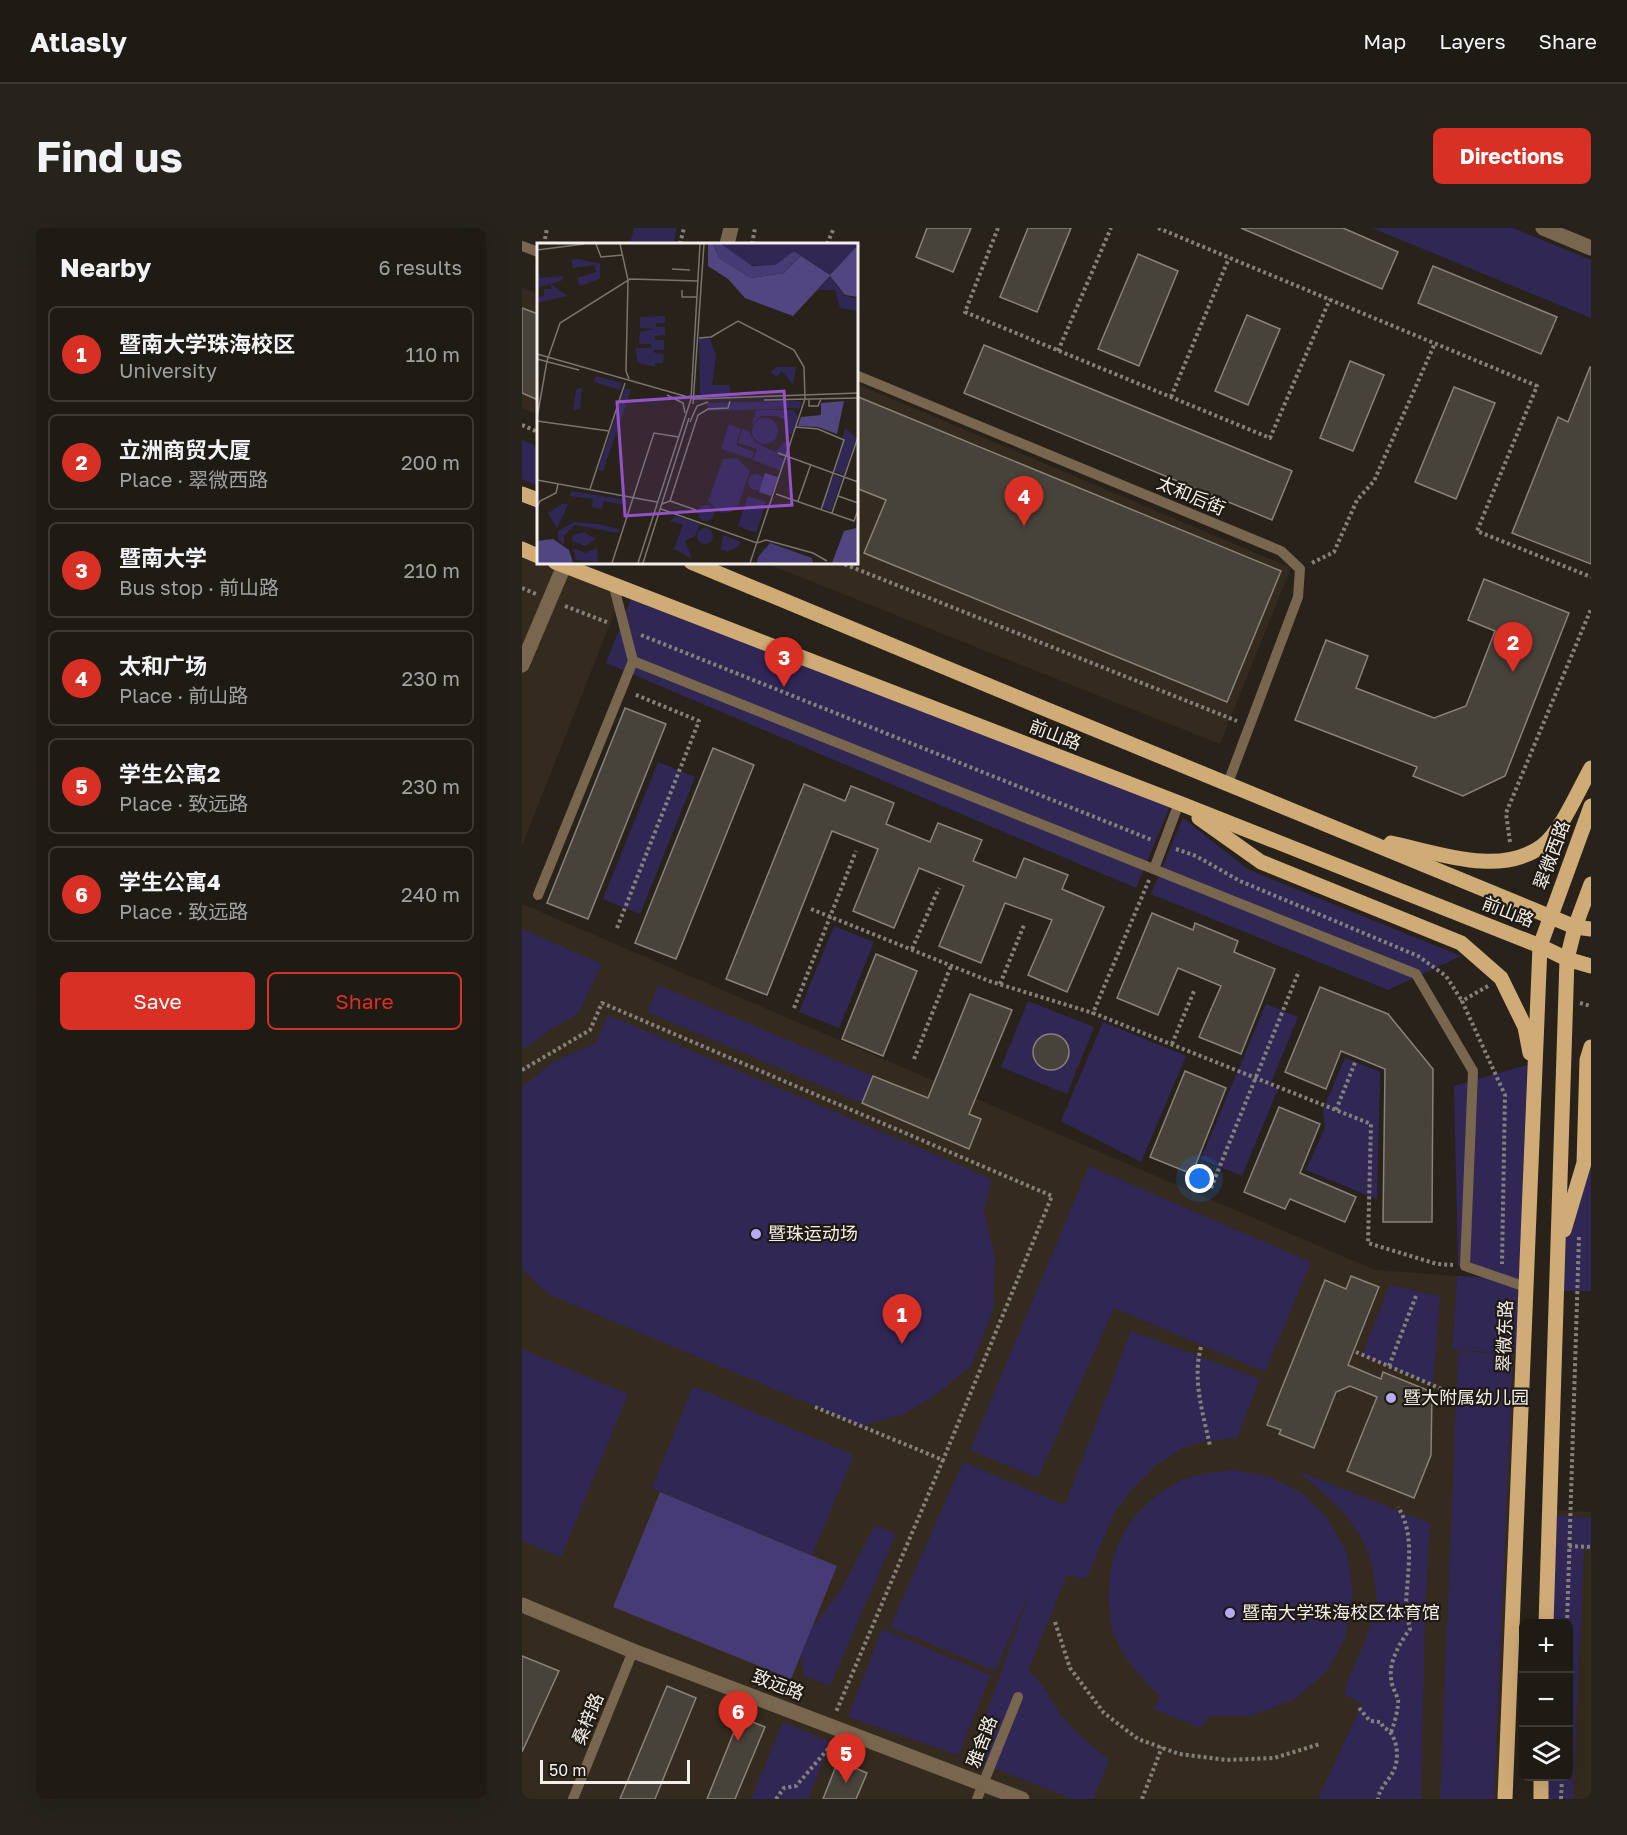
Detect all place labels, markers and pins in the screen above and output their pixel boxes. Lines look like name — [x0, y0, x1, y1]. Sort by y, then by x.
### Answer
pin: 4 — [1004, 476, 1044, 526]
pin: 2 — [1494, 622, 1532, 672]
pin: 3 — [764, 638, 804, 687]
place label: 暨珠运动场 — [768, 1222, 858, 1244]
marker: 暨珠运动场 — [749, 1227, 763, 1241]
pin: 1 — [882, 1294, 922, 1344]
place label: 暨大附属幼儿园 — [1403, 1386, 1529, 1408]
marker: 暨大附属幼儿园 — [1384, 1391, 1398, 1405]
place label: 暨南大学珠海校区体育馆 — [1242, 1601, 1440, 1623]
marker: 暨南大学珠海校区体育馆 — [1223, 1606, 1237, 1620]
pin: 6 — [718, 1692, 758, 1741]
pin: 5 — [826, 1734, 866, 1783]

